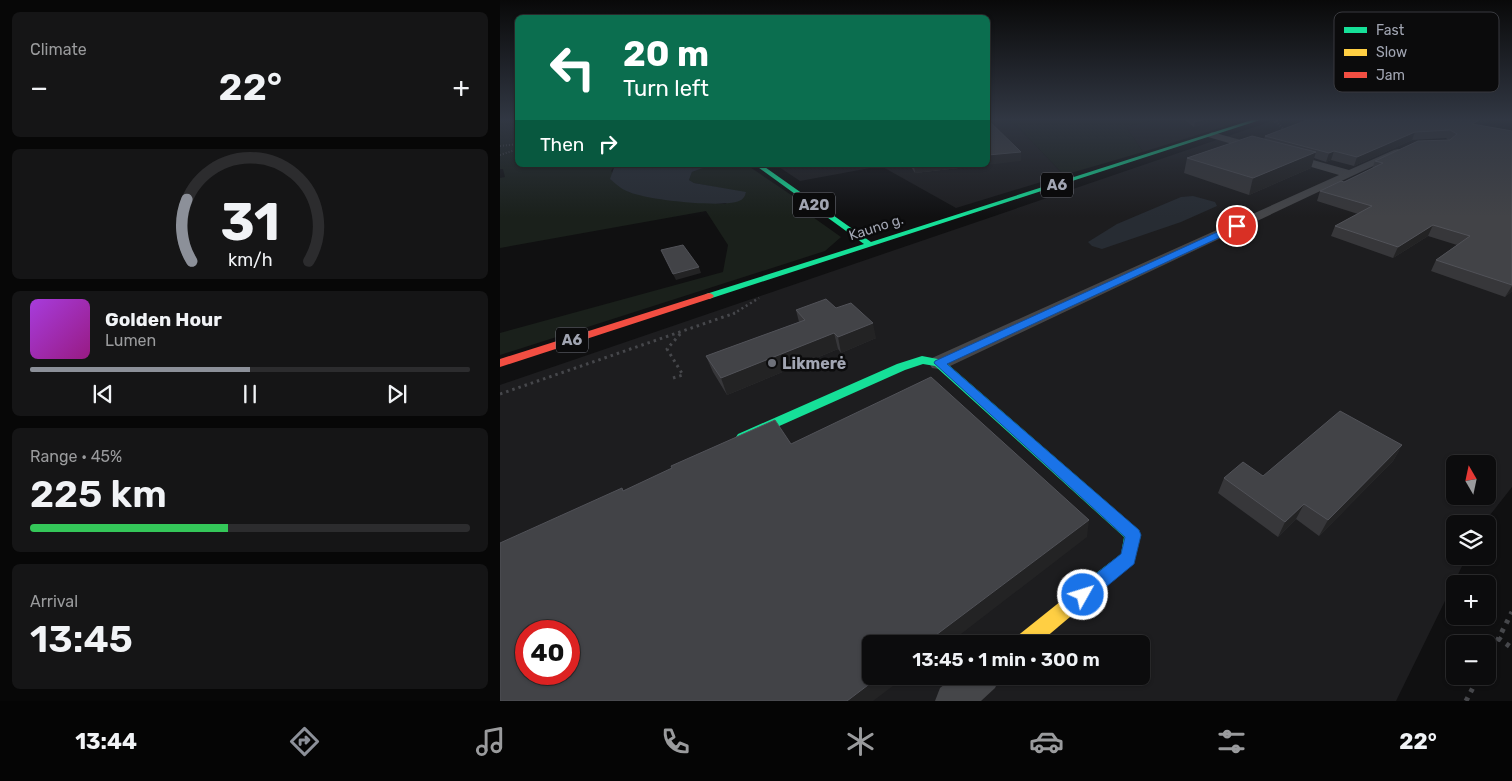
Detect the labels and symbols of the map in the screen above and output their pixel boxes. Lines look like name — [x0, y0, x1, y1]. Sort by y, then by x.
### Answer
legend — [1334, 12, 1499, 92]
text: Fast — [1376, 22, 1405, 39]
text: Slow — [1376, 44, 1407, 61]
text: Jam — [1376, 67, 1405, 84]
road number: A6 — [1041, 172, 1073, 198]
road number: A20 — [793, 192, 835, 218]
pin — [1216, 205, 1258, 247]
street label: Kauno g. — [847, 211, 906, 244]
road number: A6 — [556, 328, 588, 352]
place label: Likmerė — [782, 354, 846, 373]
marker: Likmerė — [766, 357, 778, 369]
north arrow — [1446, 455, 1496, 505]
position arrow — [1056, 568, 1108, 620]
speed limit sign: 40 — [515, 620, 580, 685]

